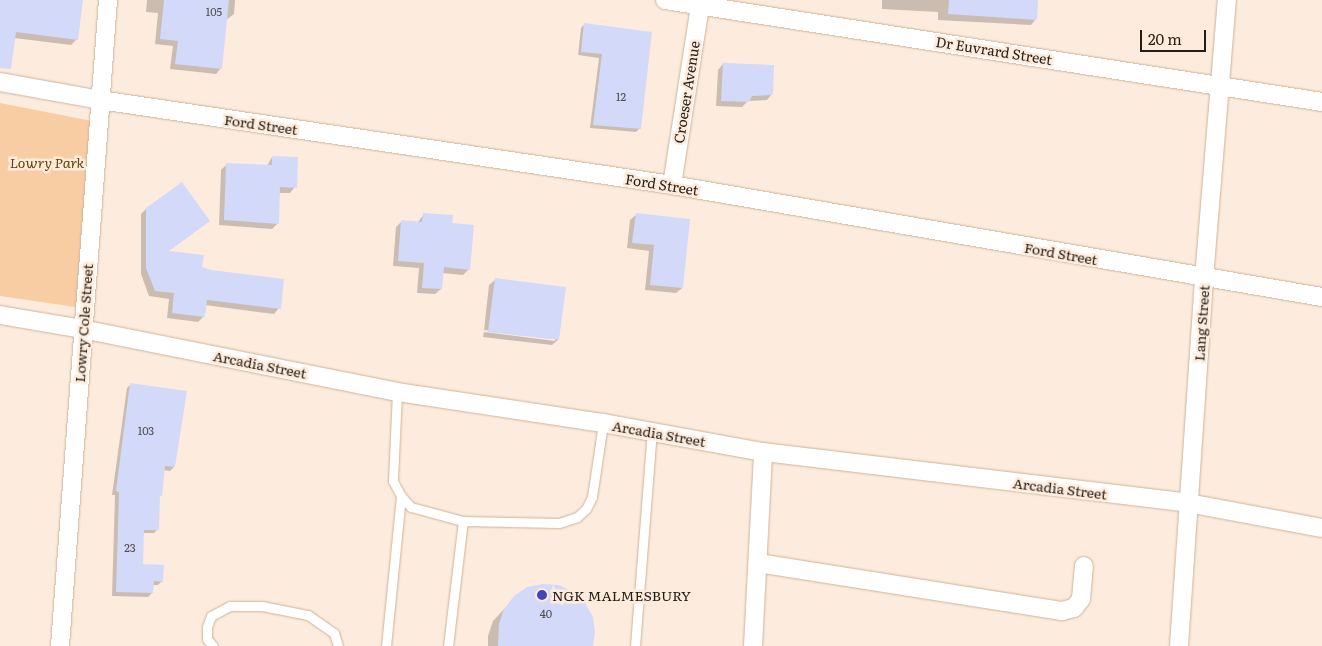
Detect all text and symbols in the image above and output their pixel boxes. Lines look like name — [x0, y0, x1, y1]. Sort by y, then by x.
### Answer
house number: 105 — [206, 4, 222, 18]
scale bar — [1142, 20, 1208, 52]
text: 20 m — [1148, 27, 1182, 50]
street label: Dr Euvrard Street — [935, 33, 1053, 67]
street label: Croeser Avenue — [670, 40, 702, 144]
house number: 12 — [616, 89, 626, 103]
street label: Ford Street — [223, 111, 299, 137]
park label: Lowry Park — [10, 154, 84, 170]
street label: Ford Street — [624, 170, 700, 198]
street label: Ford Street — [1023, 238, 1099, 268]
street label: Lowry Cole Street — [70, 263, 96, 383]
street label: Lang Street — [1190, 284, 1212, 362]
street label: Arcadia Street — [212, 347, 308, 381]
street label: Arcadia Street — [611, 417, 707, 449]
house number: 103 — [138, 423, 154, 437]
street label: Arcadia Street — [1012, 474, 1108, 502]
house number: 23 — [124, 540, 136, 554]
place label: NGK MALMESBURY — [552, 587, 691, 603]
marker: NGK MALMESBURY — [536, 589, 548, 601]
house number: 40 — [540, 606, 552, 620]

